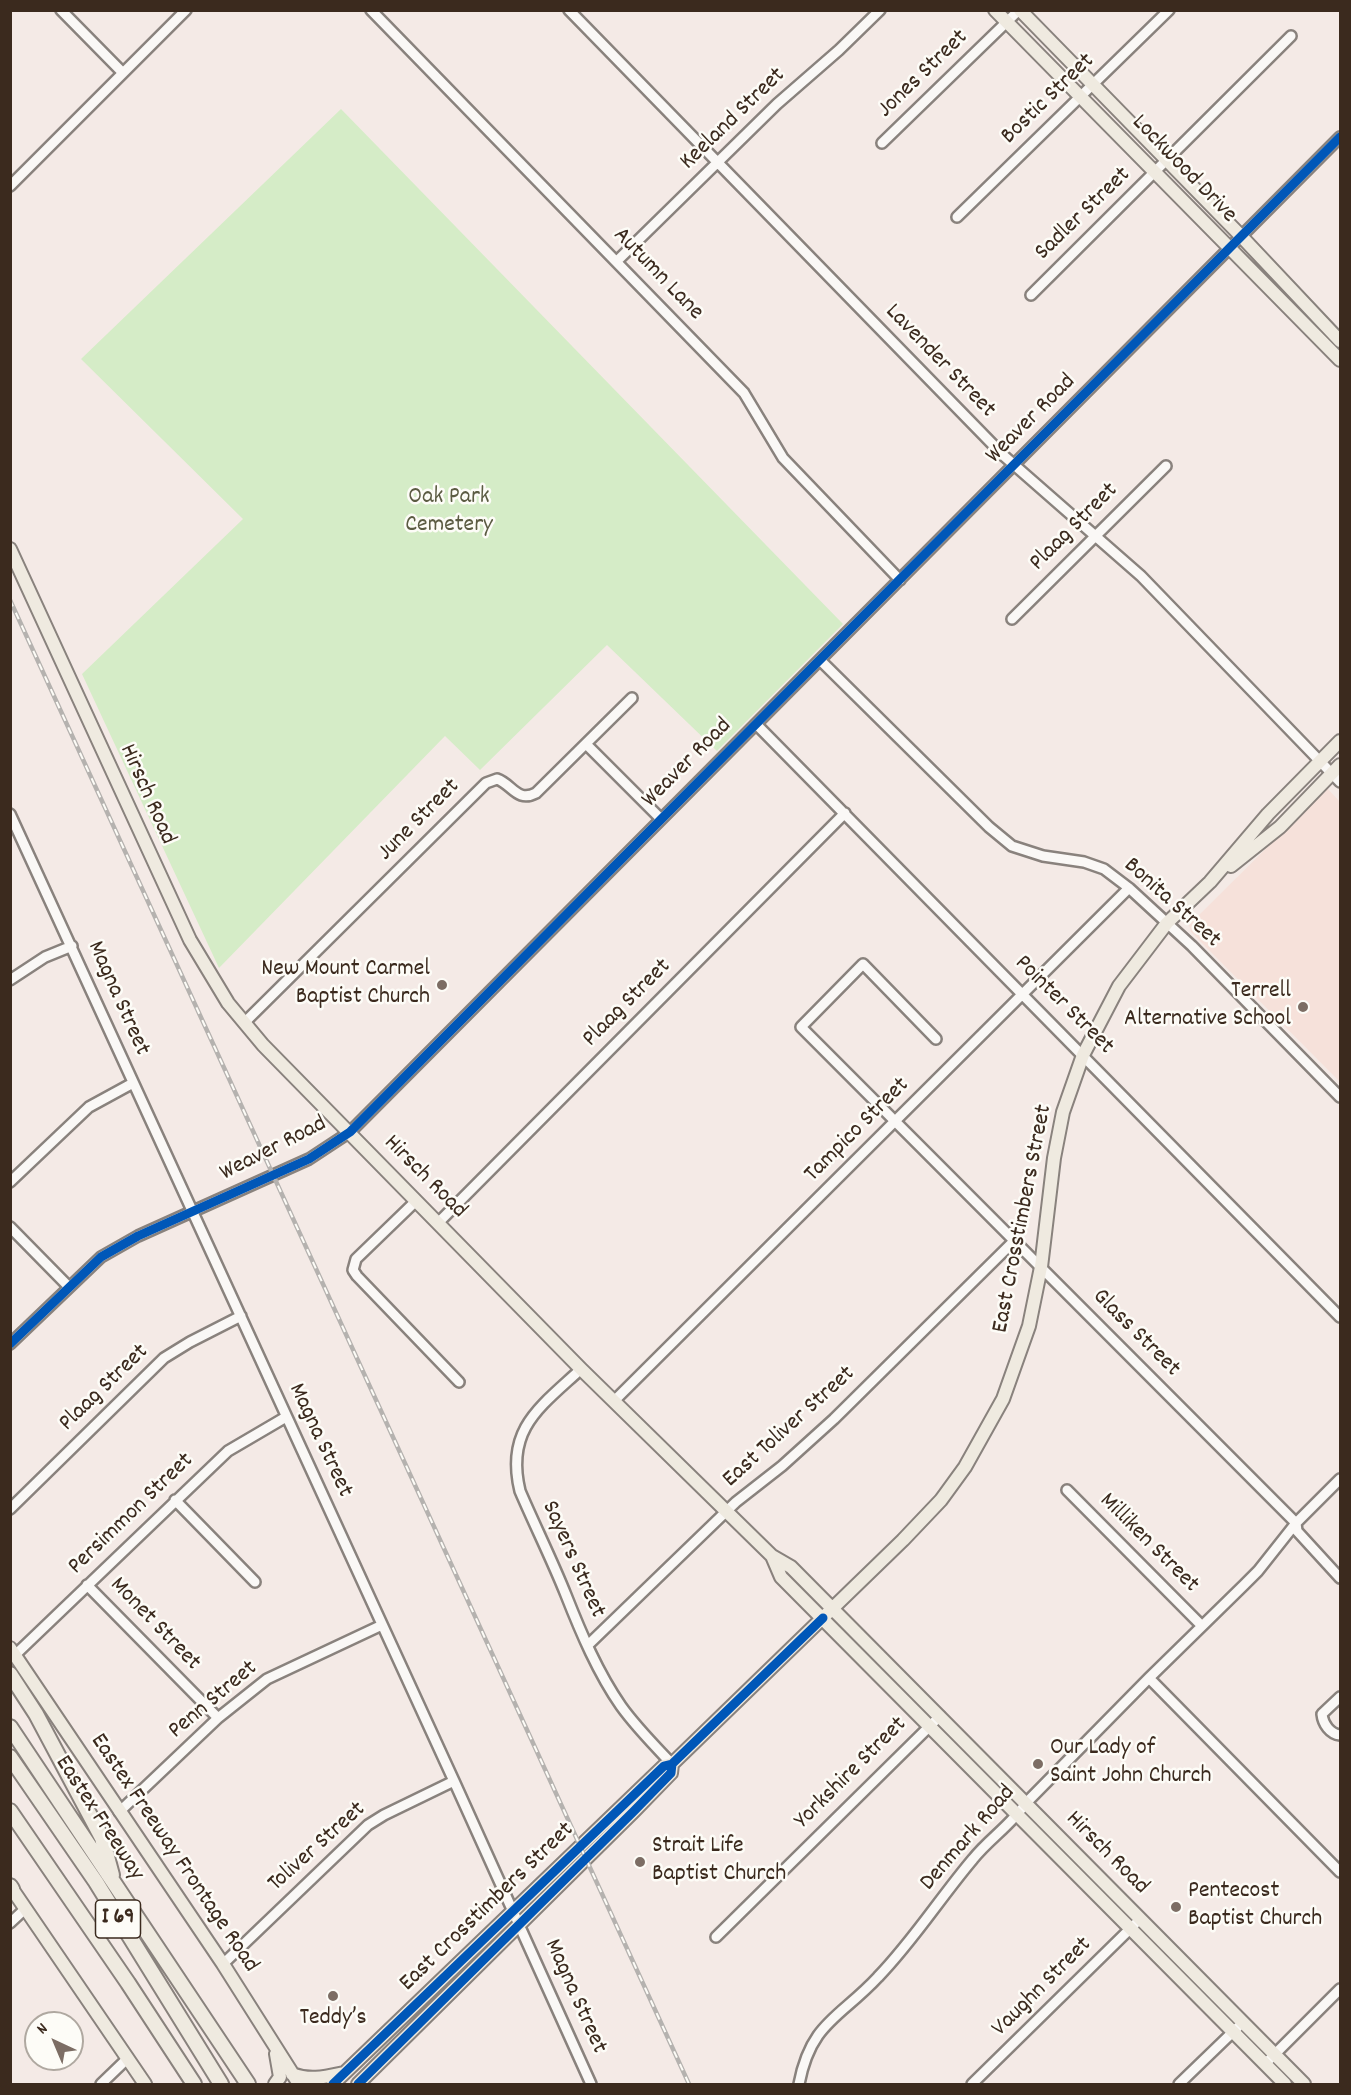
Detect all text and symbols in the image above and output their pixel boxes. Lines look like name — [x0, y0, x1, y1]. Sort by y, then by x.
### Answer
street label: Jones Street — [873, 25, 975, 125]
street label: Bostic Street — [996, 48, 1102, 152]
street label: Keeland Street — [675, 63, 793, 177]
street label: Lockwood Drive — [1124, 110, 1242, 230]
street label: Sadler Street — [1030, 162, 1138, 268]
street label: Autumn Lane — [606, 222, 708, 328]
street label: Lavender Street — [877, 299, 1001, 425]
street label: Weaver Road — [981, 369, 1083, 471]
street label: Plaag Street — [1025, 478, 1125, 578]
park label: Oak Park Cemetery — [405, 485, 493, 541]
street label: Weaver Road — [637, 713, 739, 815]
street label: Hirsch Road — [111, 740, 181, 850]
street label: June Street — [373, 774, 467, 868]
street label: Bonita Street — [1116, 853, 1226, 955]
street label: Magna Street — [79, 937, 155, 1061]
street label: Pointer Street — [1007, 950, 1119, 1062]
street label: Plaag Street — [578, 954, 678, 1054]
place label: New Mount Carmel Baptist Church — [261, 957, 430, 1013]
marker: New Mount Carmel Baptist Church — [435, 978, 449, 992]
place label: Terrell Alternative School — [1124, 979, 1291, 1035]
marker: Terrell Alternative School — [1296, 1000, 1310, 1014]
street label: Tampico Street — [799, 1072, 917, 1190]
street label: East Crosstimbers Street — [988, 1102, 1060, 1336]
street label: Weaver Road — [216, 1111, 332, 1189]
street label: Hirsch Road — [376, 1130, 472, 1226]
street label: Glass Street — [1085, 1284, 1185, 1384]
street label: Plaag Street — [54, 1339, 156, 1439]
street label: East Toliver Street — [718, 1361, 862, 1495]
street label: Magna Street — [280, 1380, 358, 1502]
street label: Persimmon Street — [63, 1448, 201, 1582]
street label: Milliken Street — [1092, 1488, 1204, 1600]
street label: Sayers Street — [533, 1497, 611, 1623]
street label: Monet Street — [102, 1572, 206, 1678]
street label: Penn Street — [164, 1655, 264, 1747]
street label: Yorkshire Street — [790, 1712, 914, 1836]
street label: Eastex Freeway Frontage Road — [82, 1729, 264, 1979]
place label: Our Lady of Saint John Church — [1050, 1736, 1211, 1792]
street label: Eastex Freeway — [47, 1751, 149, 1887]
marker: Our Lady of Saint John Church — [1031, 1757, 1045, 1771]
street label: Denmark Road — [915, 1780, 1023, 1898]
street label: Toliver Street — [263, 1797, 373, 1899]
street label: Hirsch Road — [1058, 1806, 1154, 1902]
street label: East Crosstimbers Street — [395, 1817, 581, 1999]
place label: Strait Life Baptist Church — [652, 1834, 786, 1890]
marker: Strait Life Baptist Church — [633, 1855, 647, 1869]
place label: Pentecost Baptist Church — [1188, 1879, 1322, 1935]
road number: I 69 — [96, 1900, 140, 1938]
marker: Pentecost Baptist Church — [1169, 1900, 1183, 1914]
street label: Vaughn Street — [987, 1932, 1099, 2044]
street label: Magna Street — [536, 1935, 612, 2059]
marker: Teddy’s — [326, 1989, 340, 2003]
place label: Teddy’s — [299, 2006, 367, 2034]
north arrow — [24, 2011, 84, 2071]
text: N — [32, 2018, 53, 2040]

